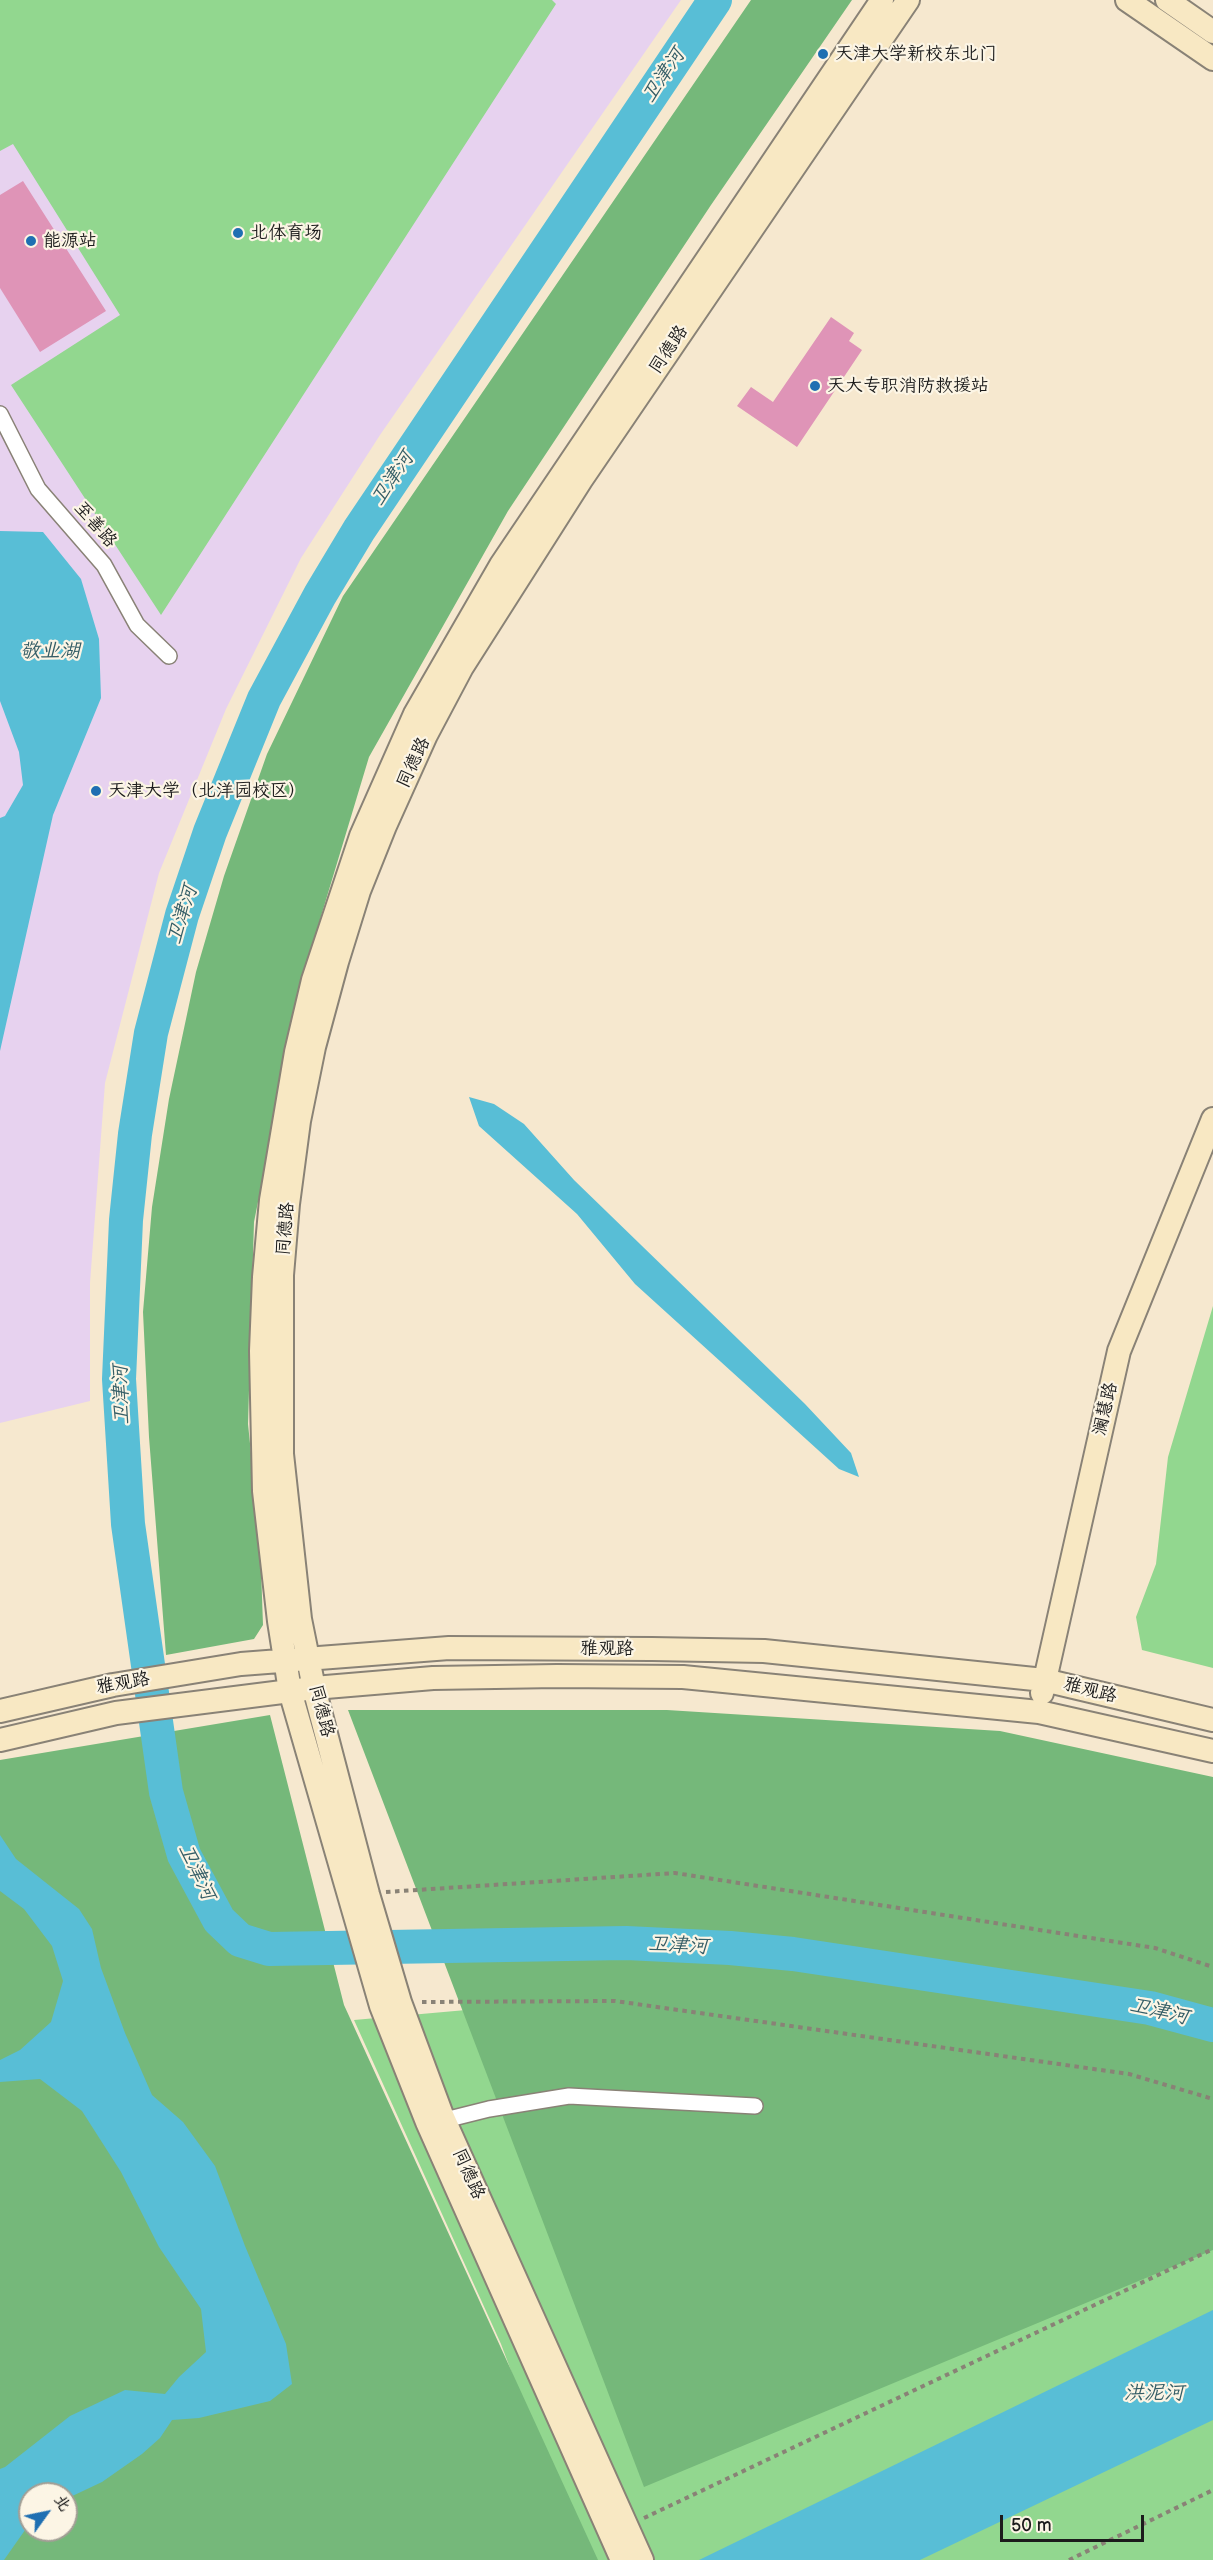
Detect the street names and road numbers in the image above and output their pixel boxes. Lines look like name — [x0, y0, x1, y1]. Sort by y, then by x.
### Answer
street label: 同德路 — [645, 322, 693, 378]
street label: 至善路 — [69, 498, 121, 552]
street label: 同德路 — [393, 734, 435, 792]
street label: 同德路 — [273, 1201, 299, 1257]
street label: 澜慧路 — [1089, 1380, 1123, 1438]
street label: 雅观路 — [580, 1638, 634, 1660]
street label: 雅观路 — [95, 1669, 151, 1699]
street label: 雅观路 — [1061, 1674, 1119, 1708]
street label: 同德路 — [304, 1682, 338, 1740]
street label: 同德路 — [447, 2145, 489, 2203]

